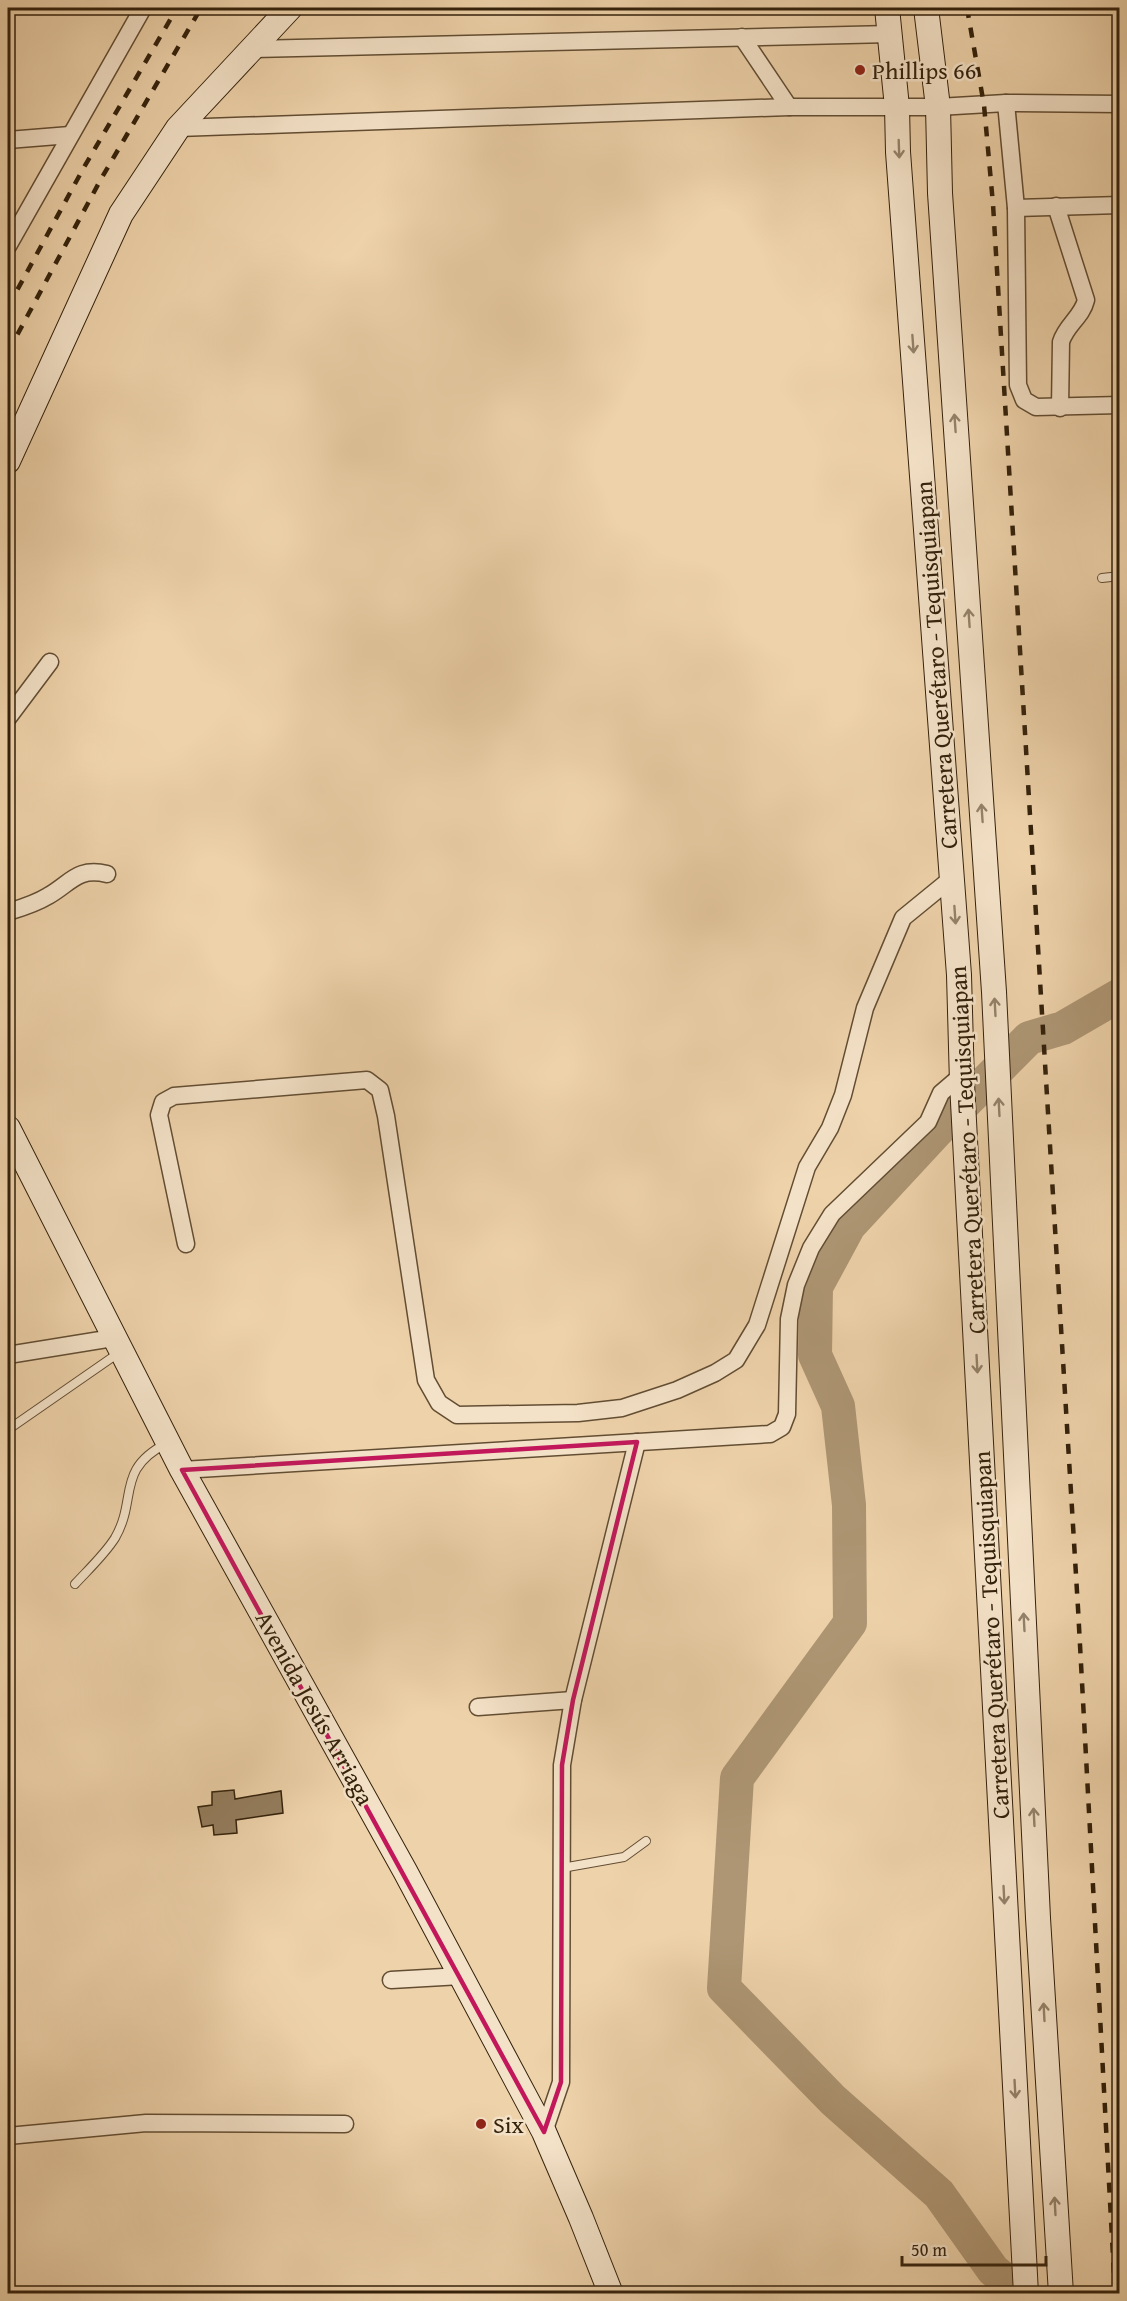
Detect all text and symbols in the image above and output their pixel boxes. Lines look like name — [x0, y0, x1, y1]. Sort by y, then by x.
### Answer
place label: Phillips 66 — [872, 53, 976, 88]
marker: Phillips 66 — [853, 63, 867, 77]
one-way arrow — [893, 139, 904, 159]
one-way arrow — [908, 333, 919, 353]
one-way arrow — [950, 414, 961, 434]
street label: Carretera Querétaro - Tequisquiapan — [906, 479, 966, 850]
one-way arrow — [963, 609, 974, 628]
one-way arrow — [976, 803, 987, 823]
one-way arrow — [950, 905, 961, 925]
street label: Carretera Querétaro - Tequisquiapan — [940, 965, 994, 1335]
one-way arrow — [989, 998, 1000, 1018]
one-way arrow — [994, 1097, 1005, 1117]
one-way arrow — [971, 1354, 982, 1374]
street label: Carretera Querétaro - Tequisquiapan — [964, 1450, 1018, 1820]
street label: Avenida Jesús Arriaga — [247, 1604, 383, 1812]
one-way arrow — [1019, 1613, 1030, 1633]
one-way arrow — [1028, 1807, 1039, 1827]
one-way arrow — [999, 1884, 1010, 1904]
one-way arrow — [1038, 2002, 1049, 2022]
one-way arrow — [1009, 2079, 1020, 2099]
place label: Six — [493, 2107, 524, 2142]
marker: Six — [474, 2117, 488, 2131]
one-way arrow — [1050, 2197, 1061, 2217]
scale bar — [902, 2229, 1046, 2267]
text: 50 m — [911, 2236, 947, 2263]

